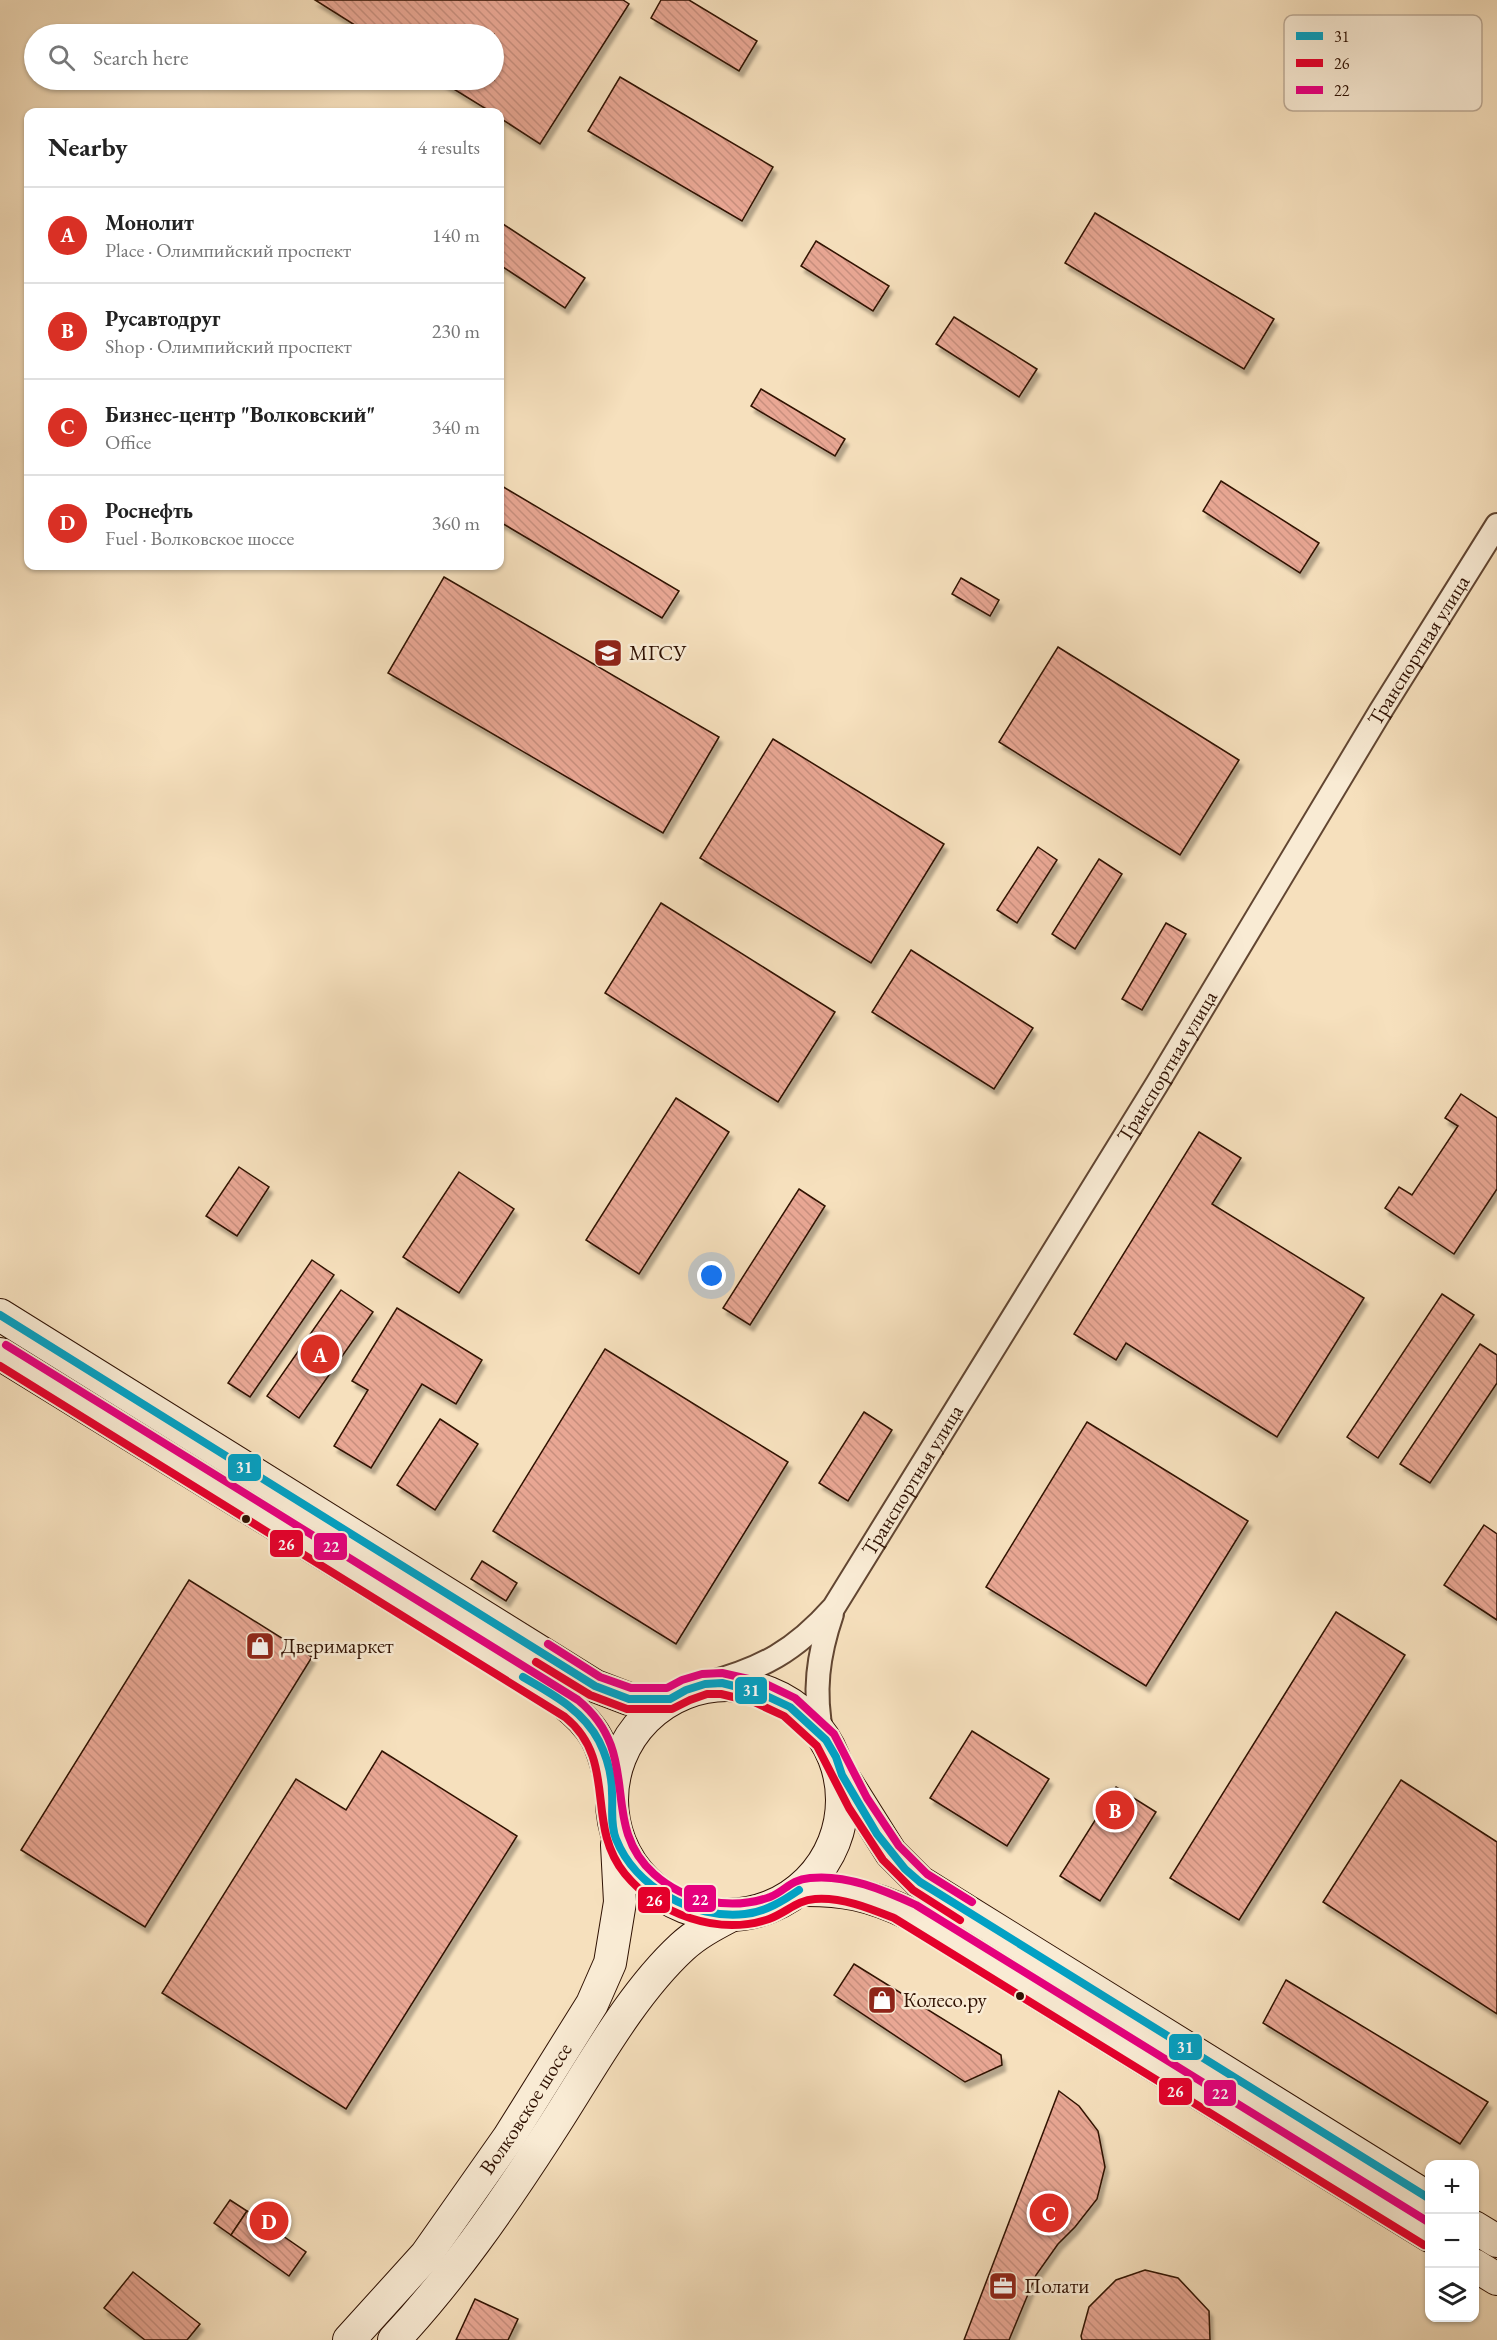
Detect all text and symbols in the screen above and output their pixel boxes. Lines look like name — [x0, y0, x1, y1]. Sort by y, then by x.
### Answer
legend — [1284, 15, 1482, 111]
search box — [24, 24, 504, 90]
text: 31 — [1334, 26, 1349, 47]
icon: search — [45, 41, 78, 74]
text: Search here — [93, 43, 188, 72]
text: 26 — [1334, 53, 1350, 74]
text: 22 — [1334, 80, 1350, 101]
text: Nearby — [48, 130, 128, 164]
text: 4 results — [417, 134, 480, 160]
text: Монолит — [105, 208, 194, 237]
text: A — [60, 222, 75, 248]
text: 140 m — [432, 222, 480, 248]
text: Place · Олимпийский проспект — [105, 237, 351, 263]
text: Русавтодруг — [105, 304, 221, 333]
text: B — [61, 318, 74, 344]
text: 230 m — [432, 318, 480, 344]
text: Shop · Олимпийский проспект — [105, 333, 352, 359]
text: Бизнес-центр "Волковский" — [105, 400, 375, 429]
text: C — [60, 414, 75, 440]
text: 340 m — [432, 414, 480, 440]
text: Office — [105, 429, 151, 455]
text: Роснефть — [105, 496, 193, 525]
text: D — [60, 510, 75, 536]
text: 360 m — [432, 510, 480, 536]
text: Fuel · Волковское шоссе — [105, 525, 294, 551]
street label: Транспортная улица — [1361, 569, 1476, 730]
school or university icon: МГСУ — [592, 637, 624, 669]
place label: МГСУ — [629, 639, 687, 666]
street label: Транспортная улица — [1110, 985, 1223, 1147]
your location — [697, 1261, 726, 1290]
pin: A — [300, 1332, 340, 1376]
street label: Транспортная улица — [855, 1399, 969, 1560]
line badge: 31 — [227, 1453, 262, 1482]
text: 31 — [236, 1457, 252, 1478]
unlabelled marker — [240, 1513, 252, 1525]
line badge: 26 — [269, 1529, 304, 1558]
line badge: 22 — [313, 1532, 348, 1561]
text: 26 — [278, 1534, 295, 1555]
text: 22 — [323, 1536, 340, 1557]
shop icon: Дверимаркет — [244, 1630, 276, 1662]
place label: Дверимаркет — [281, 1632, 394, 1659]
line badge: 31 — [734, 1676, 768, 1705]
text: 31 — [743, 1680, 759, 1701]
pin: B — [1096, 1788, 1134, 1832]
line badge: 22 — [683, 1884, 717, 1913]
line badge: 26 — [637, 1886, 671, 1914]
text: 22 — [692, 1889, 709, 1910]
text: 26 — [646, 1890, 663, 1911]
shop icon: Колесо.ру — [866, 1984, 898, 2016]
place label: Колесо.ру — [903, 1986, 988, 2013]
unlabelled marker — [1014, 1990, 1026, 2002]
line badge: 31 — [1168, 2033, 1203, 2061]
street label: Волковское шоссе — [473, 2037, 578, 2179]
text: 31 — [1177, 2037, 1193, 2058]
line badge: 26 — [1158, 2077, 1193, 2106]
line badge: 22 — [1203, 2079, 1237, 2107]
text: 26 — [1167, 2081, 1184, 2102]
text: 22 — [1212, 2083, 1229, 2104]
map controls — [1425, 2160, 1479, 2322]
button: + — [1425, 2160, 1479, 2214]
pin: C — [1030, 2190, 1068, 2236]
pin: D — [250, 2198, 288, 2244]
button: − — [1425, 2214, 1479, 2268]
button: layers — [1425, 2268, 1479, 2322]
office icon: Полати — [987, 2270, 1019, 2302]
place label: Полати — [1024, 2272, 1089, 2299]

